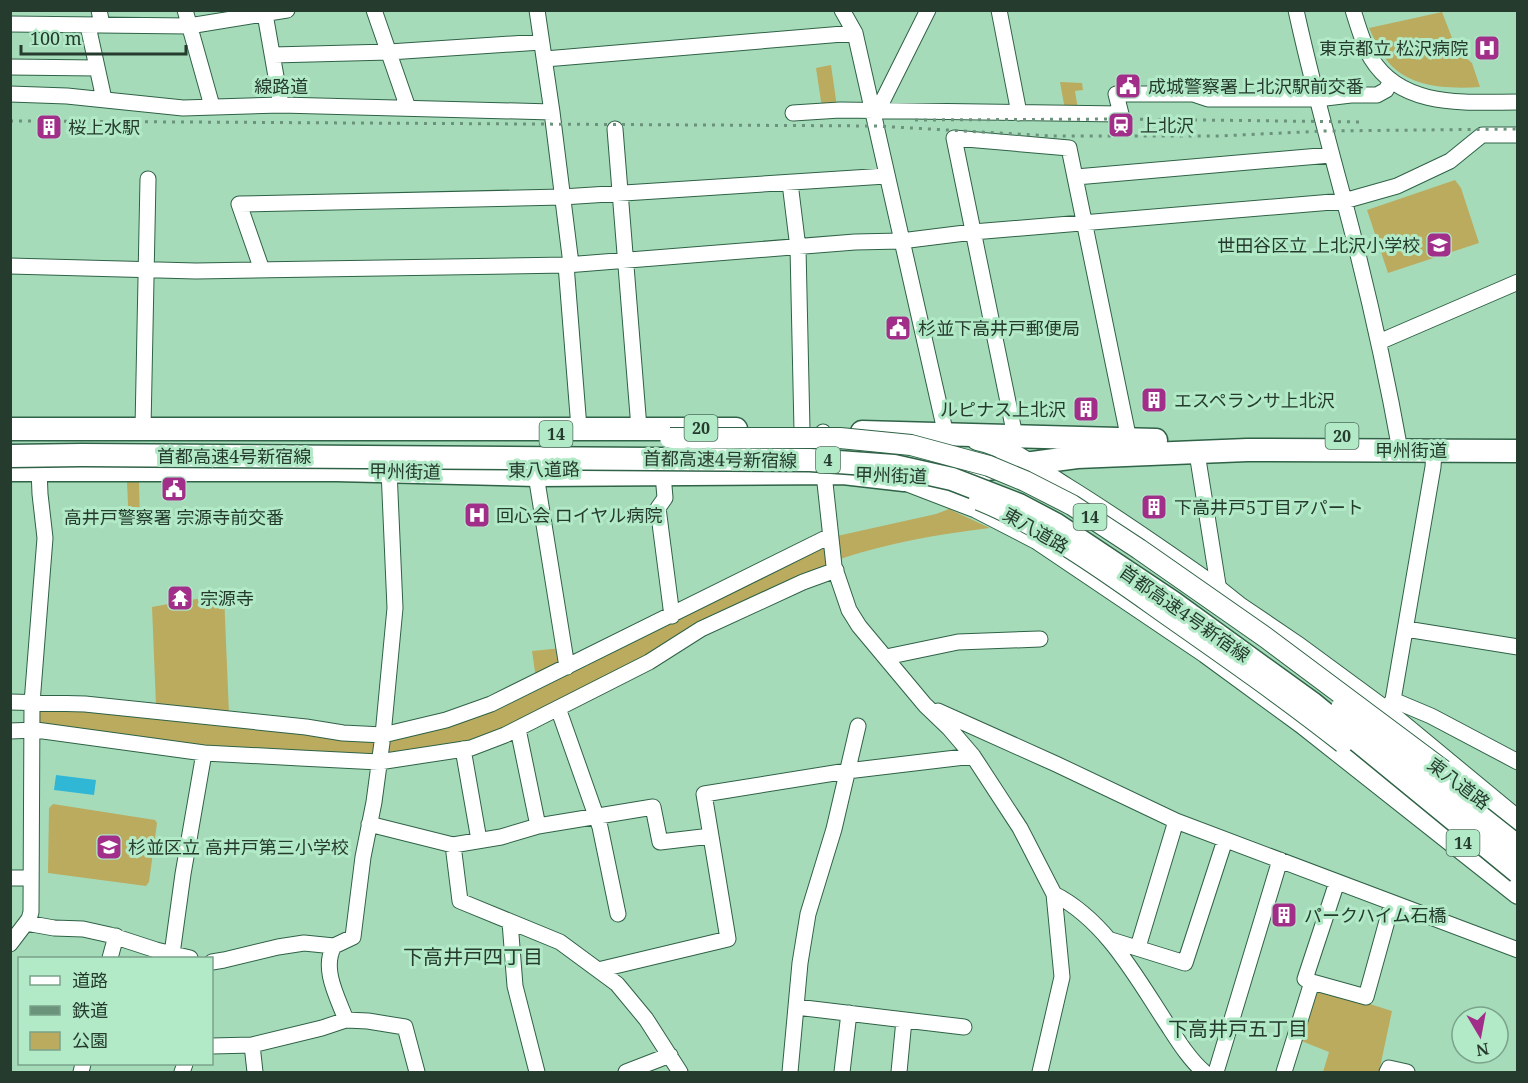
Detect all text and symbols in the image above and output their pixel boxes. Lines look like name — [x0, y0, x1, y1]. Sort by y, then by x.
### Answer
scale bar — [21, 18, 186, 56]
text: 100 m — [30, 26, 82, 50]
hospital icon: 東京都立 松沢病院 — [1472, 33, 1502, 63]
place label: 東京都立 松沢病院 — [1319, 36, 1468, 60]
public building icon: 成城警察署上北沢駅前交番 — [1113, 71, 1143, 101]
street label: 線路道 — [254, 74, 308, 98]
place label: 成城警察署上北沢駅前交番 — [1148, 74, 1364, 98]
station icon: 上北沢 — [1106, 110, 1136, 140]
building icon: 桜上水駅 — [34, 112, 64, 142]
place label: 上北沢 — [1140, 113, 1194, 137]
place label: 桜上水駅 — [68, 115, 140, 139]
school or university icon: 世田谷区立 上北沢小学校 — [1424, 230, 1454, 260]
place label: 世田谷区立 上北沢小学校 — [1217, 233, 1420, 257]
public building icon: 杉並下高井戸郵便局 — [883, 313, 913, 343]
place label: 杉並下高井戸郵便局 — [918, 316, 1080, 340]
building icon: エスペランサ上北沢 — [1139, 385, 1169, 415]
place label: エスペランサ上北沢 — [1174, 388, 1335, 412]
building icon: ルピナス上北沢 — [1071, 394, 1101, 424]
place label: ルピナス上北沢 — [940, 397, 1066, 421]
road number: 20 — [684, 415, 718, 441]
road number: 14 — [540, 421, 572, 447]
road number: 20 — [1326, 423, 1358, 449]
street label: 甲州街道 — [1375, 438, 1447, 462]
street label: 首都高速4号新宿線 — [157, 444, 311, 468]
street label: 首都高速4号新宿線 — [643, 446, 797, 472]
road number: 4 — [816, 447, 840, 473]
street label: 東八道路 — [508, 456, 580, 482]
street label: 甲州街道 — [369, 458, 441, 484]
street label: 甲州街道 — [855, 462, 927, 488]
public building icon: 高井戸警察署 宗源寺前交番 — [159, 474, 189, 504]
building icon: 下高井戸5丁目アパート — [1139, 492, 1169, 522]
place label: 下高井戸5丁目アパート — [1174, 495, 1364, 519]
hospital icon: 回心会 ロイヤル病院 — [462, 500, 492, 530]
street label: 東八道路 — [999, 502, 1073, 558]
place label: 回心会 ロイヤル病院 — [496, 503, 662, 527]
road number: 14 — [1074, 504, 1106, 530]
place label: 高井戸警察署 宗源寺前交番 — [64, 505, 284, 529]
street label: 首都高速4号新宿線 — [1115, 559, 1255, 667]
temple icon: 宗源寺 — [165, 583, 195, 613]
place label: 宗源寺 — [200, 586, 254, 610]
street label: 東八道路 — [1423, 752, 1495, 814]
road number: 14 — [1446, 830, 1480, 856]
school or university icon: 杉並区立 高井戸第三小学校 — [94, 832, 124, 862]
place label: 杉並区立 高井戸第三小学校 — [128, 835, 349, 859]
building icon: パークハイム石橋 — [1269, 900, 1299, 930]
place label: パークハイム石橋 — [1304, 903, 1446, 927]
district label: 下高井戸四丁目 — [403, 943, 543, 970]
legend — [18, 957, 213, 1065]
text: 道路 — [72, 968, 108, 992]
text: 鉄道 — [72, 998, 108, 1022]
north arrow — [1450, 1005, 1510, 1065]
district label: 下高井戸五丁目 — [1168, 1015, 1308, 1042]
text: 公園 — [72, 1028, 108, 1052]
text: N — [1474, 1038, 1491, 1062]

